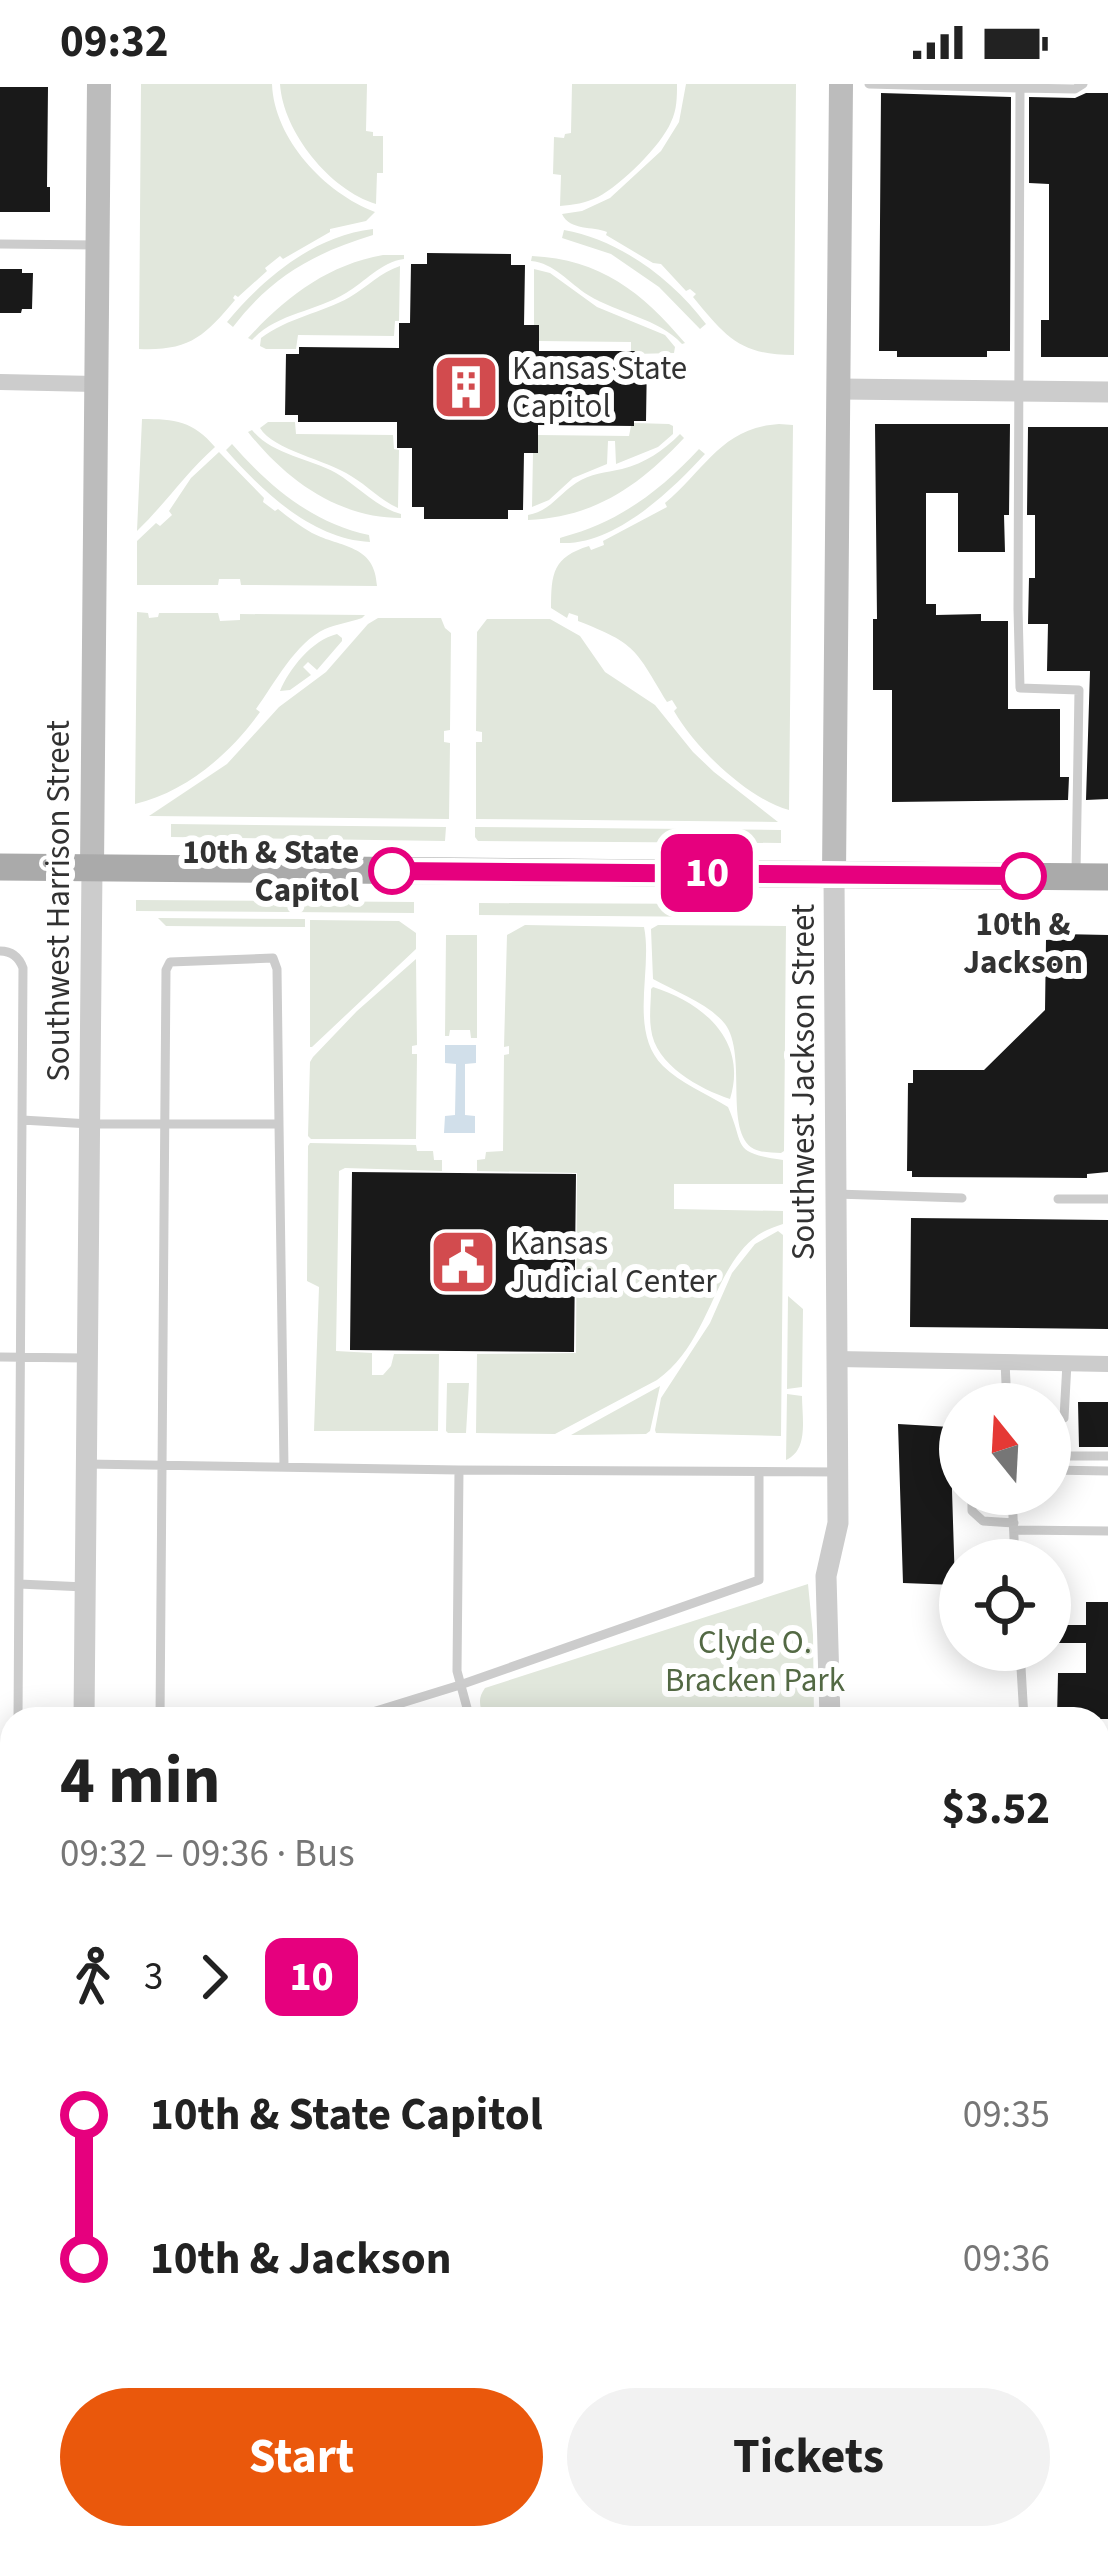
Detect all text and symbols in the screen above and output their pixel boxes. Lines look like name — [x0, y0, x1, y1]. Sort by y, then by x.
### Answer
text: 09:32 — [60, 10, 169, 74]
place label: Kansas State Capitol — [512, 345, 687, 430]
building icon: Kansas State Capitol — [431, 352, 501, 422]
street label: Southwest Harrison Street — [35, 720, 82, 1082]
place label: 10th & State Capitol — [182, 829, 360, 914]
line badge: 10 — [653, 834, 761, 912]
text: 10 — [685, 843, 729, 903]
marker: 10th & State Capitol — [370, 849, 414, 893]
marker: 10th & Jackson — [1001, 854, 1045, 898]
place label: 10th & Jackson — [963, 901, 1083, 986]
street label: Southwest Jackson Street — [780, 904, 827, 1260]
place label: Kansas Judicial Center — [510, 1220, 717, 1305]
public building icon: Kansas Judicial Center — [428, 1227, 498, 1297]
north arrow — [939, 1383, 1071, 1515]
map controls — [939, 1383, 1071, 1671]
button: locate — [939, 1539, 1071, 1671]
park label: Clyde O. Bracken Park — [665, 1619, 846, 1704]
text: 4 min — [60, 1734, 221, 1828]
text: $3.52 — [941, 1777, 1050, 1841]
text: 09:32 – 09:36 · Bus — [60, 1826, 355, 1882]
icon: walk — [60, 1944, 126, 2010]
icon: forward — [181, 1944, 247, 2010]
text: 10 — [289, 1947, 334, 2007]
text: 3 — [144, 1949, 163, 2005]
text: 10th & State Capitol — [150, 2083, 543, 2147]
text: 09:35 — [963, 2087, 1050, 2143]
text: 10th & Jackson — [150, 2227, 451, 2291]
text: 09:36 — [963, 2231, 1050, 2287]
button: Start — [60, 2388, 543, 2526]
button: Tickets — [567, 2388, 1050, 2526]

